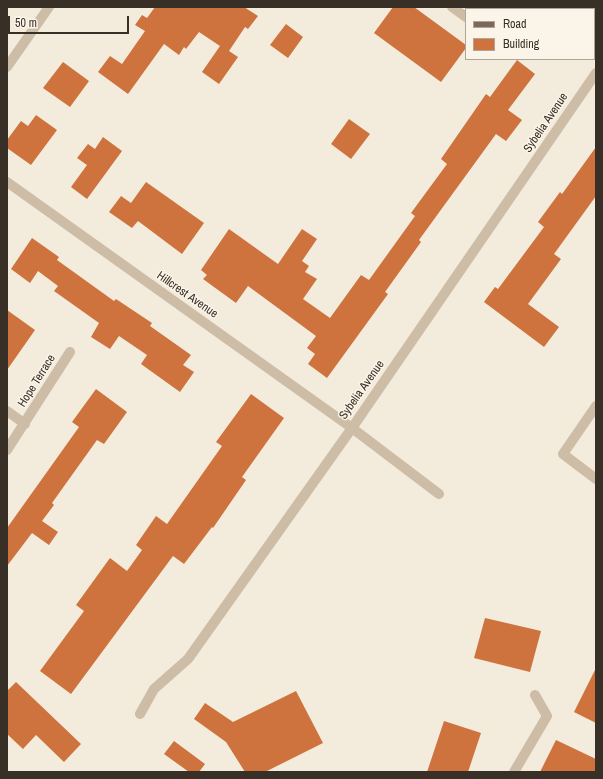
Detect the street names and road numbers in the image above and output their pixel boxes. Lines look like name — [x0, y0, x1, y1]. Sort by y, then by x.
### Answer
street label: Sybelia Avenue — [521, 90, 571, 156]
street label: Hillcrest Avenue — [154, 269, 220, 321]
street label: Hope Terrace — [15, 352, 59, 410]
street label: Sybelia Avenue — [336, 358, 388, 422]

